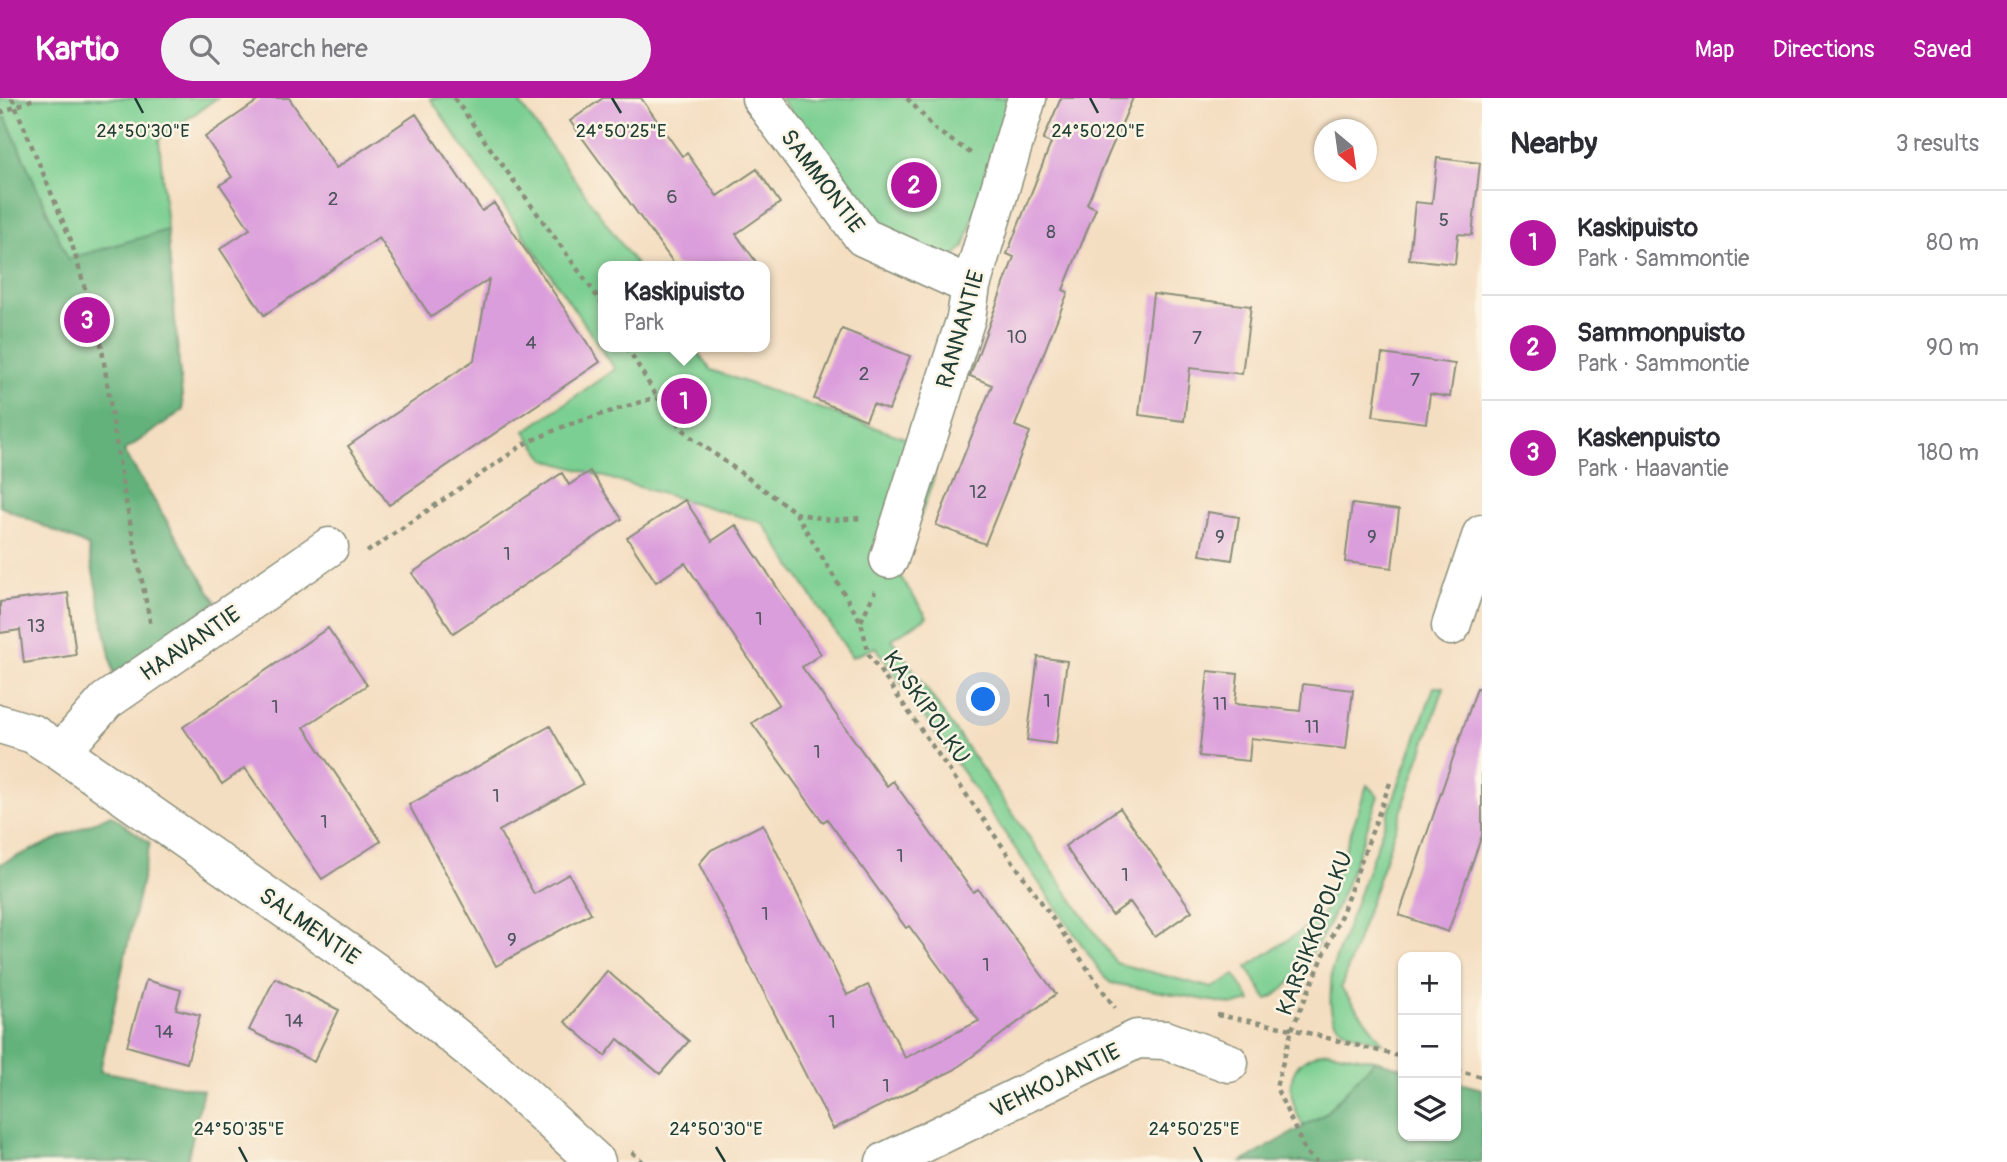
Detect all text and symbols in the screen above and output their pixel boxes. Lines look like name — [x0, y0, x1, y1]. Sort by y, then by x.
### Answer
search box — [161, 18, 651, 81]
text: Kartio — [35, 29, 119, 70]
icon: search — [185, 30, 223, 68]
text: Search here — [241, 33, 368, 65]
text: Map — [1695, 35, 1735, 64]
text: Directions — [1773, 35, 1874, 64]
text: Saved — [1912, 35, 1972, 64]
north arrow — [1314, 119, 1377, 182]
text: 24°50'30"E — [96, 120, 190, 143]
text: 24°50'25"E — [576, 120, 666, 143]
text: 24°50'20"E — [1051, 120, 1145, 143]
street label: SAMMONTIE — [774, 124, 871, 239]
text: Nearby — [1510, 125, 1597, 162]
text: 3 results — [1896, 129, 1979, 158]
pin: 2 — [891, 159, 937, 211]
house number: 6 — [666, 185, 678, 209]
house number: 2 — [328, 187, 338, 211]
house number: 5 — [1439, 208, 1449, 232]
text: Kaskipuisto — [1577, 212, 1698, 244]
house number: 8 — [1046, 220, 1056, 244]
text: 1 — [1529, 228, 1538, 257]
text: 80 m — [1926, 228, 1979, 257]
text: Park · Sammontie — [1577, 244, 1749, 273]
popup — [598, 261, 770, 352]
street label: RANNANTIE — [930, 267, 991, 391]
text: Kaskipuisto — [624, 276, 744, 308]
pin: 3 — [64, 294, 110, 346]
text: Park — [624, 308, 664, 337]
text: Sammonpuisto — [1577, 317, 1745, 349]
house number: 10 — [1007, 325, 1027, 349]
house number: 7 — [1192, 326, 1202, 350]
house number: 4 — [525, 331, 537, 355]
text: 2 — [1527, 333, 1539, 362]
text: 90 m — [1926, 333, 1979, 362]
text: Park · Sammontie — [1577, 349, 1749, 378]
house number: 2 — [859, 362, 869, 386]
house number: 7 — [1410, 368, 1420, 392]
pin: 1 — [661, 375, 707, 427]
text: Kaskenpuisto — [1577, 422, 1720, 454]
text: 3 — [1527, 438, 1539, 467]
text: 180 m — [1917, 438, 1979, 467]
text: Park · Haavantie — [1577, 454, 1728, 483]
house number: 12 — [969, 480, 987, 504]
house number: 9 — [1215, 525, 1225, 549]
house number: 9 — [1367, 525, 1377, 549]
house number: 1 — [503, 542, 511, 566]
street label: HAAVANTIE — [134, 599, 246, 688]
house number: 1 — [755, 607, 763, 631]
house number: 13 — [27, 614, 45, 638]
street label: KASKIPOLKU — [877, 645, 976, 770]
your location — [966, 682, 1000, 716]
house number: 1 — [1043, 689, 1051, 713]
house number: 11 — [1213, 692, 1227, 716]
house number: 1 — [271, 695, 279, 719]
house number: 11 — [1305, 715, 1319, 739]
house number: 1 — [813, 740, 821, 764]
house number: 1 — [492, 784, 500, 808]
house number: 1 — [320, 810, 328, 834]
house number: 1 — [896, 844, 904, 868]
street label: KARSIKKOPOLKU — [1270, 847, 1359, 1019]
house number: 1 — [1121, 863, 1129, 887]
street label: SALMENTIE — [253, 881, 366, 972]
house number: 1 — [761, 902, 769, 926]
house number: 9 — [507, 928, 517, 952]
map controls — [1398, 952, 1461, 1141]
button: + — [1398, 952, 1461, 1015]
house number: 1 — [982, 953, 990, 977]
house number: 14 — [285, 1009, 303, 1033]
house number: 1 — [828, 1010, 836, 1034]
button: − — [1398, 1015, 1461, 1078]
house number: 14 — [155, 1020, 173, 1044]
street label: VEHKOJANTIE — [985, 1036, 1125, 1124]
house number: 1 — [882, 1074, 890, 1098]
button: layers — [1398, 1078, 1461, 1141]
text: 24°50'35"E — [194, 1118, 284, 1141]
text: 24°50'30"E — [669, 1118, 763, 1141]
text: 24°50'25"E — [1149, 1118, 1239, 1141]

